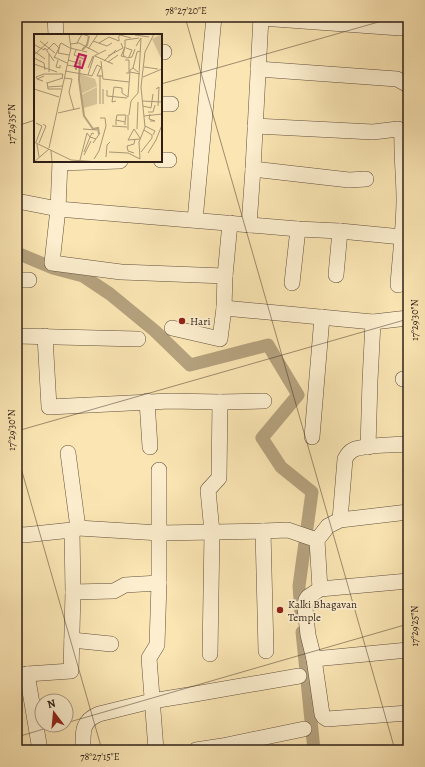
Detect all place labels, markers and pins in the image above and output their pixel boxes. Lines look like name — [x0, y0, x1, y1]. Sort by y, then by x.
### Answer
place label: Hari — [190, 314, 211, 329]
marker: Hari — [177, 316, 187, 326]
place label: Kalki Bhagavan Temple — [288, 597, 357, 625]
marker: Kalki Bhagavan Temple — [275, 605, 285, 615]

